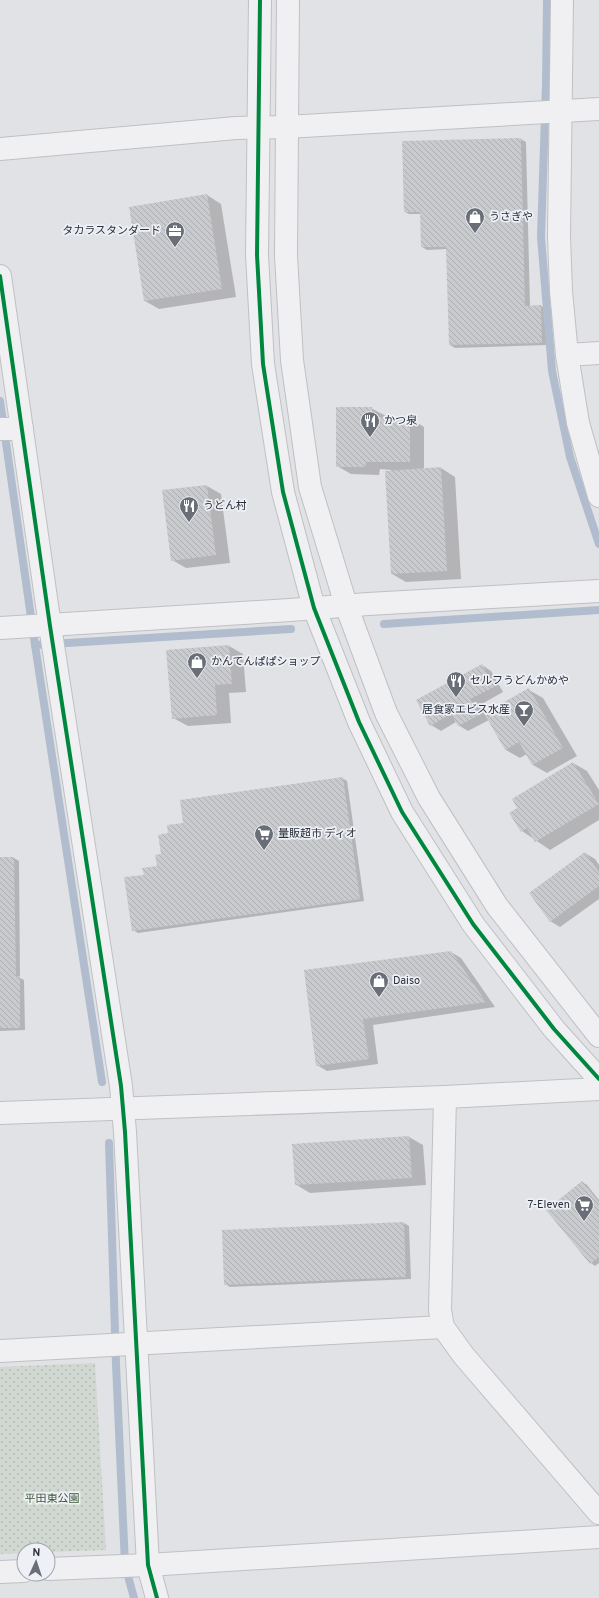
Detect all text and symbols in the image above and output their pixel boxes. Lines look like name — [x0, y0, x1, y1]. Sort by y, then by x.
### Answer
shop icon: うさぎや — [464, 206, 486, 234]
place label: うさぎや — [489, 210, 533, 224]
office icon: タカラスタンダード — [164, 220, 186, 248]
place label: タカラスタンダード — [62, 224, 161, 238]
restaurant icon: かつ泉 — [359, 410, 381, 438]
place label: かつ泉 — [384, 414, 418, 428]
restaurant icon: うどん村 — [178, 495, 200, 523]
place label: うどん村 — [203, 499, 247, 513]
shop icon: かんてんぱぱショップ — [186, 651, 208, 679]
place label: かんてんぱぱショップ — [211, 655, 320, 669]
restaurant icon: セルフうどんかめや — [445, 670, 467, 698]
place label: セルフうどんかめや — [470, 674, 569, 688]
bar icon: 居食家エビス水産 — [513, 699, 535, 727]
place label: 居食家エビス水産 — [422, 703, 510, 717]
supermarket icon: 量販超市 ディオ — [253, 823, 275, 851]
place label: 量販超市 ディオ — [278, 827, 357, 841]
shop icon: Daiso — [368, 970, 390, 998]
place label: Daiso — [393, 974, 420, 988]
supermarket icon: 7-Eleven — [573, 1194, 595, 1222]
place label: 7-Eleven — [528, 1198, 570, 1212]
park label: 平田東公園 — [25, 1492, 80, 1506]
north arrow — [16, 1542, 56, 1582]
text: N — [32, 1546, 41, 1560]

